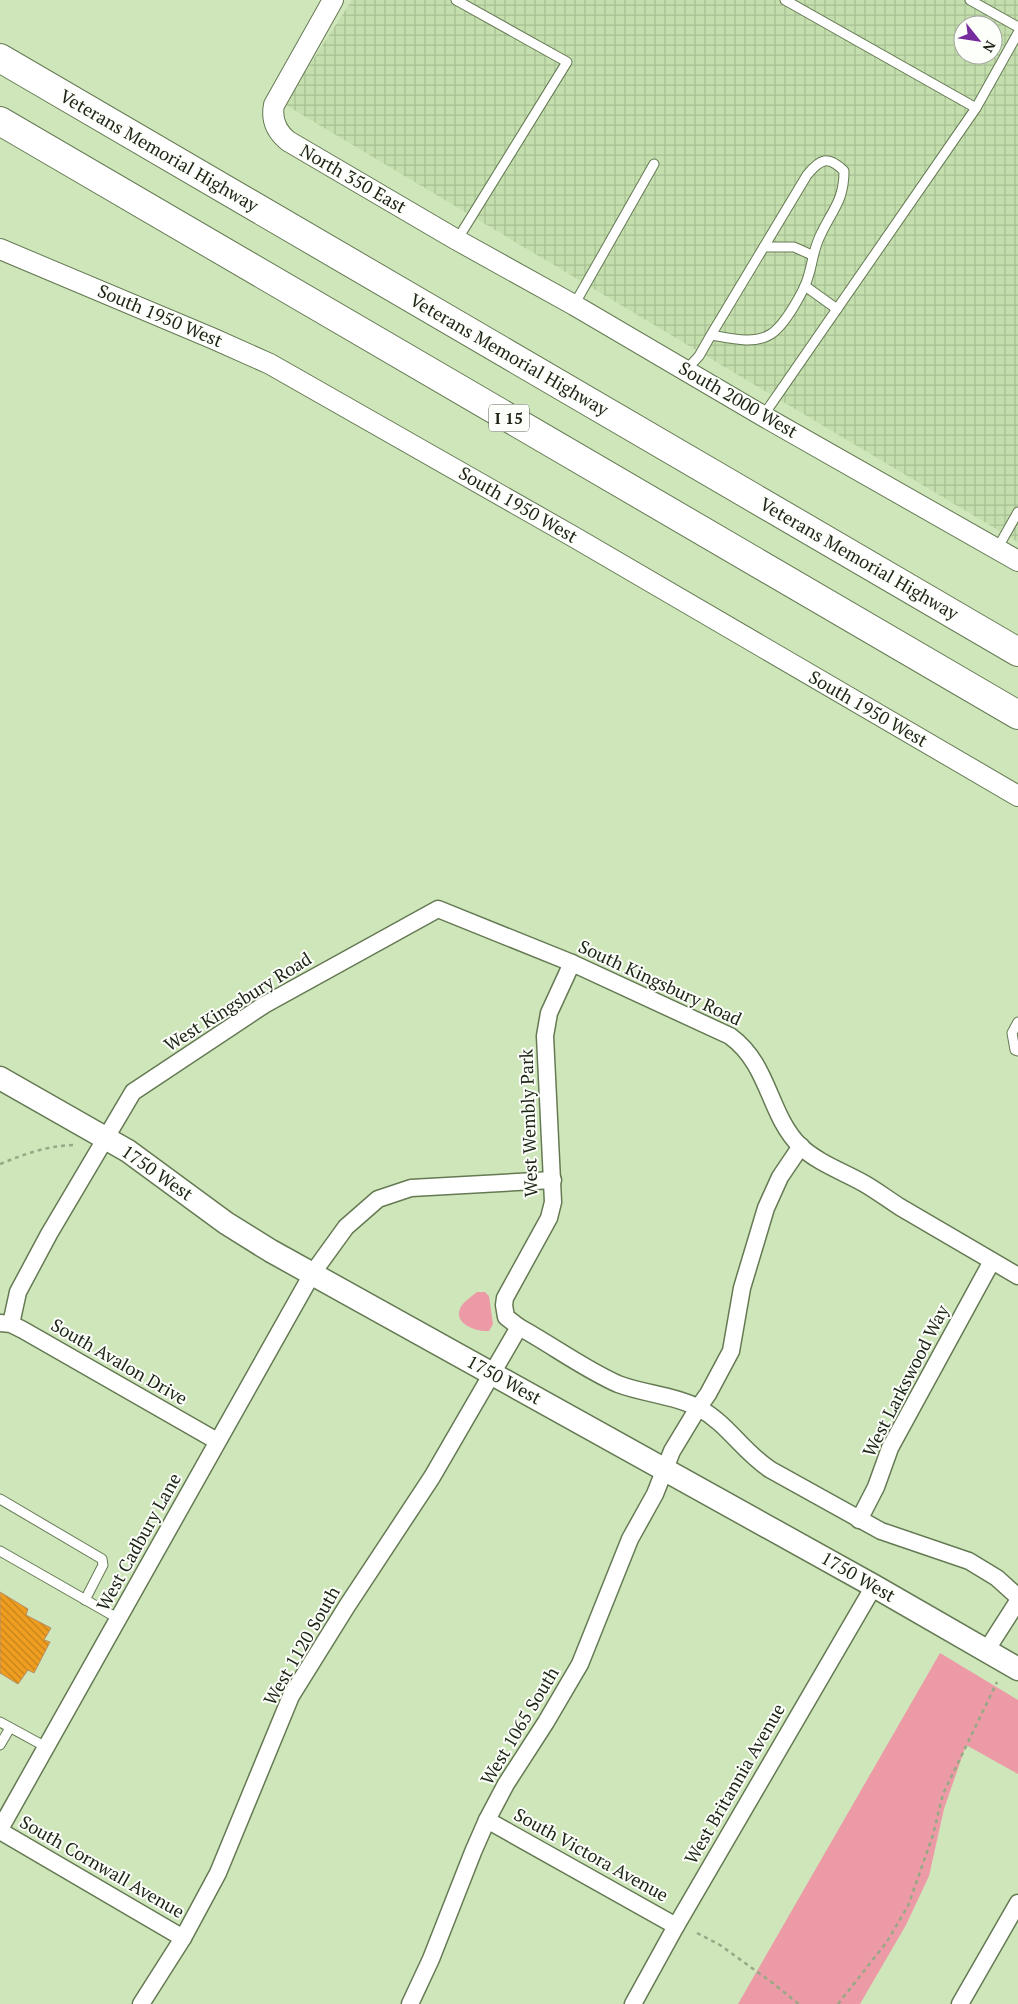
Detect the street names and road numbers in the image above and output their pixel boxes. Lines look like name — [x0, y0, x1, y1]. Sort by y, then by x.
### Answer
street label: Veterans Memorial Highway — [56, 83, 264, 217]
street label: North 350 East — [296, 138, 411, 218]
street label: South 1950 West — [94, 278, 227, 352]
street label: Veterans Memorial Highway — [406, 287, 614, 421]
street label: South 2000 West — [675, 355, 803, 443]
road number: I 15 — [489, 404, 529, 432]
street label: South 1950 West — [455, 460, 583, 548]
street label: Veterans Memorial Highway — [756, 491, 964, 625]
street label: South 1950 West — [805, 664, 933, 752]
street label: South Kingsbury Road — [575, 934, 746, 1030]
street label: West Kingsbury Road — [159, 946, 316, 1056]
street label: West Wembly Park — [513, 1048, 543, 1198]
street label: 1750 West — [117, 1139, 198, 1206]
street label: West Larkswood Way — [856, 1300, 954, 1461]
street label: South Avalon Drive — [47, 1312, 192, 1410]
street label: 1750 West — [463, 1349, 546, 1410]
street label: West Cadbury Lane — [90, 1468, 186, 1615]
street label: 1750 West — [817, 1545, 900, 1607]
street label: West 1120 South — [257, 1581, 345, 1709]
street label: West 1065 South — [474, 1662, 564, 1789]
street label: West Britannia Avenue — [678, 1699, 790, 1868]
street label: South Victora Avenue — [510, 1802, 673, 1906]
street label: South Cornwall Avenue — [16, 1809, 189, 1923]

